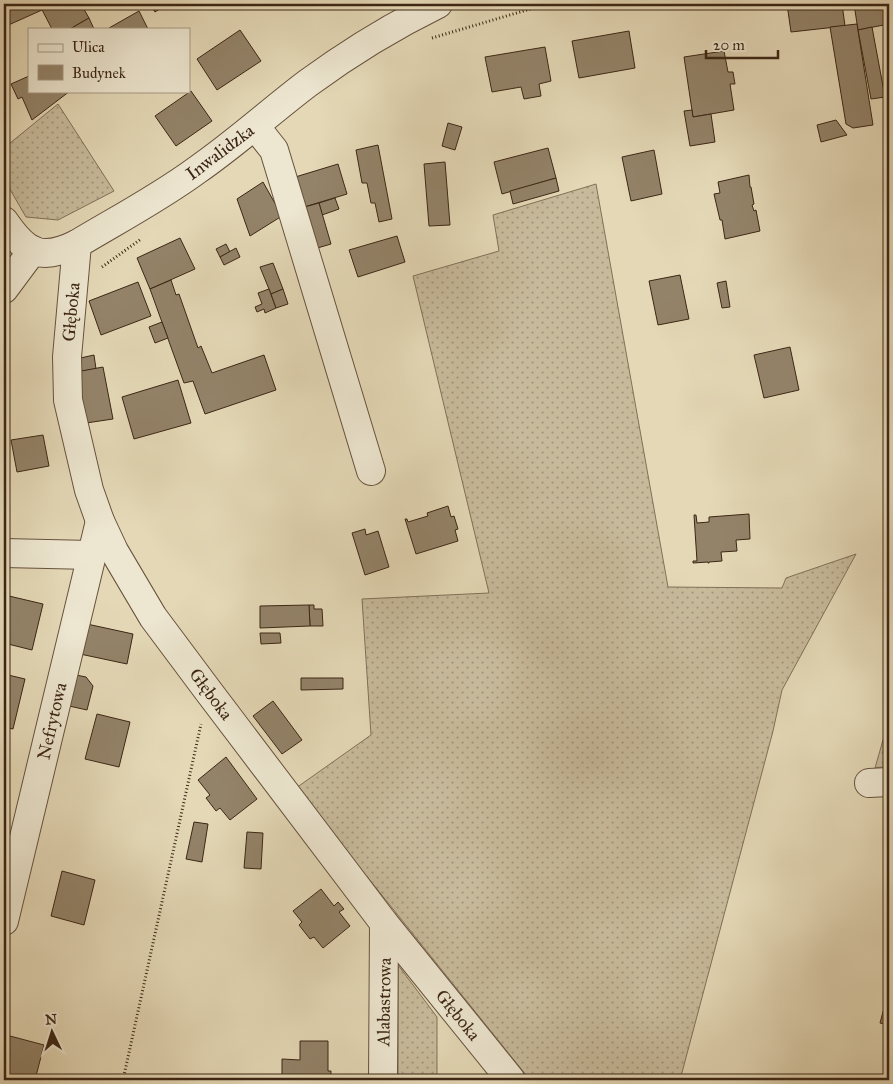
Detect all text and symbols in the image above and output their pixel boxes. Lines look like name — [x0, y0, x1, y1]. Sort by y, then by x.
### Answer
legend — [28, 28, 190, 92]
scale bar — [706, 28, 778, 60]
text: 20 m — [713, 36, 745, 54]
text: Ulica — [72, 38, 105, 56]
text: Budynek — [72, 64, 126, 82]
street label: Inwalidzka — [182, 119, 259, 185]
street label: Głęboka — [57, 281, 85, 342]
street label: Głęboka — [184, 664, 238, 725]
street label: Nefrytowa — [32, 680, 72, 762]
street label: Alabastrowa — [372, 957, 396, 1048]
street label: Głęboka — [431, 985, 485, 1045]
north arrow — [28, 1006, 78, 1056]
text: N — [45, 1011, 58, 1028]

